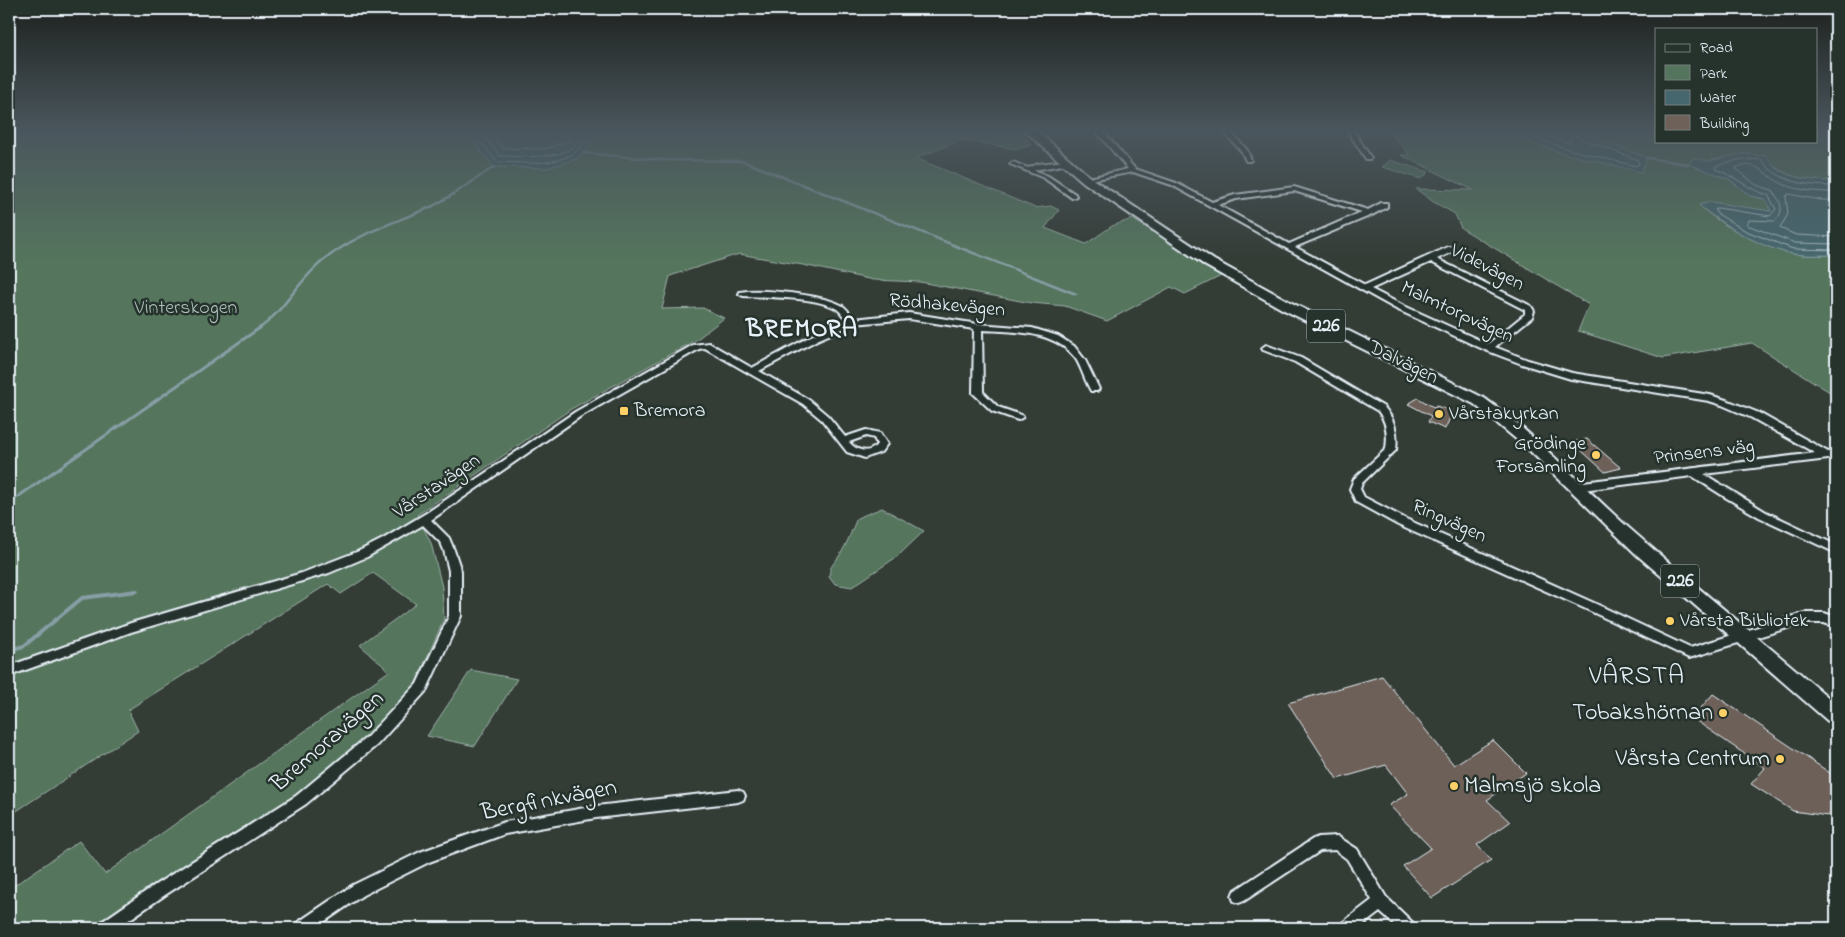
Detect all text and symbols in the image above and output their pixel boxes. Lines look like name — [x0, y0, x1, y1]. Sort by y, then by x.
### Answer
legend — [1655, 28, 1818, 142]
text: Road — [1700, 37, 1733, 59]
text: Park — [1700, 63, 1728, 85]
text: Water — [1700, 87, 1736, 109]
text: Building — [1699, 113, 1749, 136]
street label: Videvägen — [1443, 236, 1529, 300]
street label: Malmtorpvägen — [1395, 274, 1518, 353]
street label: Rödhakevägen — [888, 286, 1006, 327]
park label: Vinterskogen — [134, 294, 238, 324]
road number: 226 — [1307, 310, 1345, 342]
district label: BREMORA — [745, 312, 858, 348]
street label: Dalvägen — [1362, 333, 1443, 393]
place label: Bremora — [633, 397, 706, 426]
place label: Vårstakyrkan — [1448, 400, 1559, 429]
marker: Bremora — [618, 405, 630, 417]
marker: Vårstakyrkan — [1433, 408, 1445, 420]
place label: Grödinge Forsamling — [1495, 430, 1586, 483]
street label: Prinsens väg — [1652, 432, 1756, 475]
street label: Vårstavägen — [387, 447, 487, 528]
marker: Grödinge Forsamling — [1590, 449, 1602, 461]
street label: Ringvägen — [1407, 493, 1491, 552]
road number: 226 — [1661, 564, 1699, 598]
place label: Vårsta Bibliotek — [1679, 607, 1808, 636]
marker: Vårsta Bibliotek — [1664, 615, 1676, 627]
district label: VÅRSTA — [1588, 658, 1685, 696]
street label: Bremoravägen — [263, 683, 393, 802]
place label: Tobakshörnan — [1572, 696, 1713, 731]
marker: Tobakshörnan — [1717, 707, 1729, 719]
place label: Vårsta Centrum — [1615, 742, 1770, 777]
marker: Vårsta Centrum — [1774, 753, 1786, 765]
place label: Malmsjö skola — [1464, 769, 1601, 804]
street label: Bergfinkvägen — [477, 771, 620, 832]
marker: Malmsjö skola — [1448, 780, 1460, 792]

